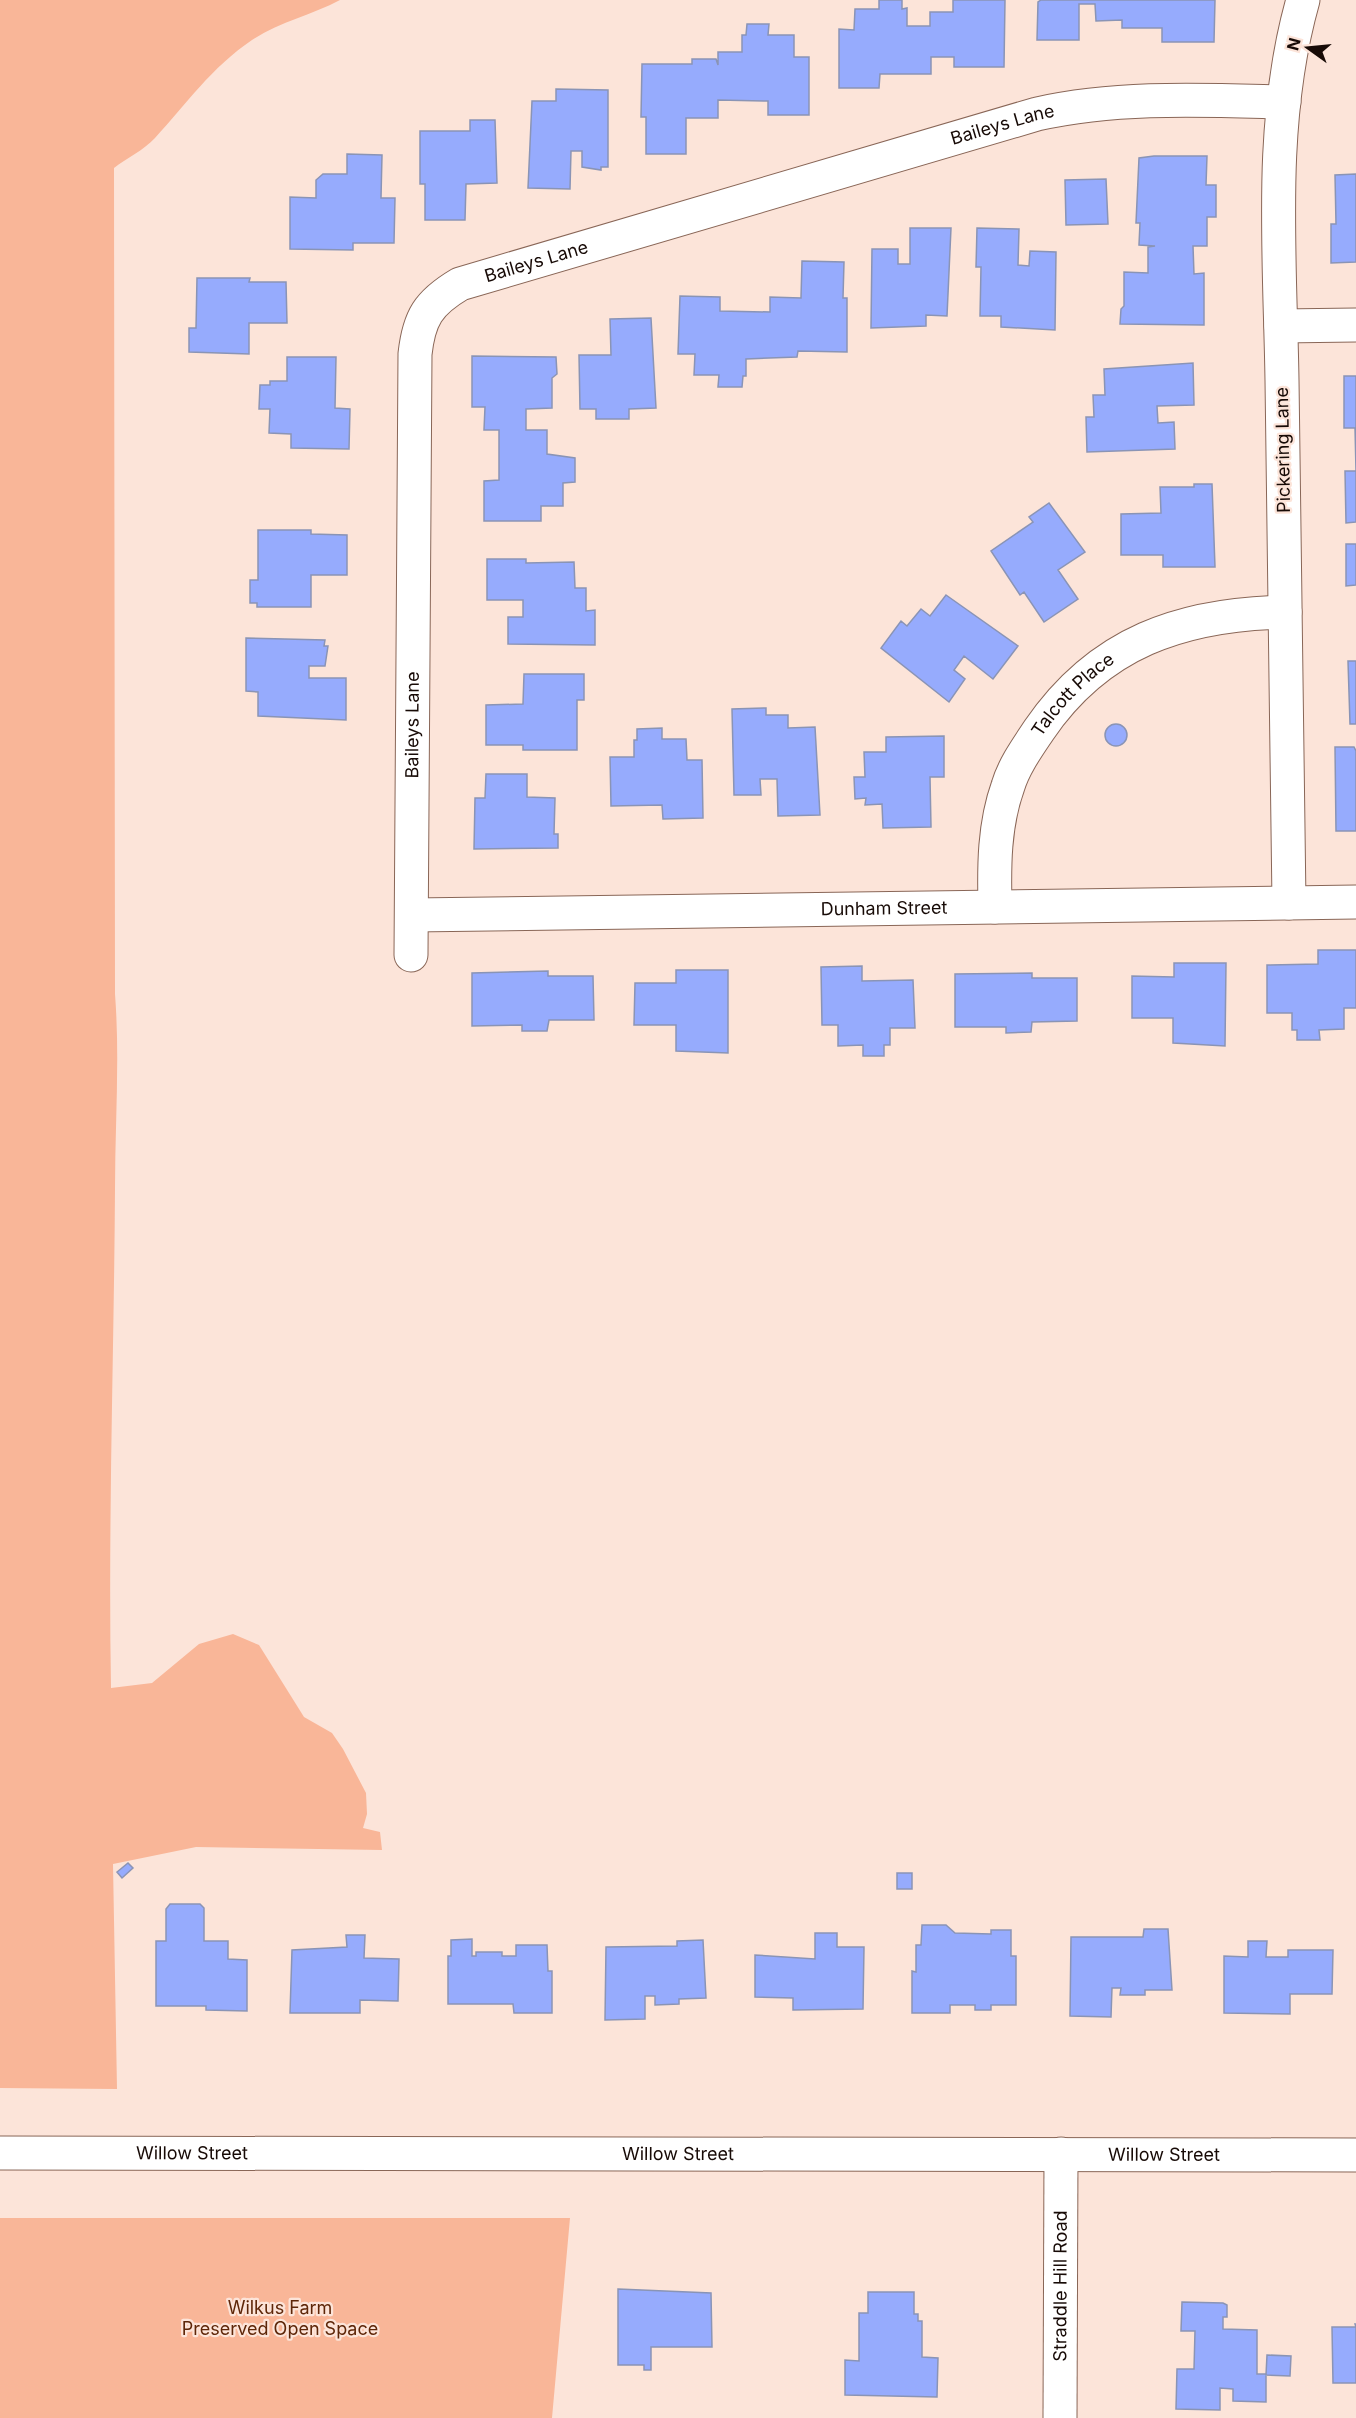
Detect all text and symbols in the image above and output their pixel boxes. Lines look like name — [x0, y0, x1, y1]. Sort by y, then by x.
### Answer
north arrow — [1278, 18, 1338, 78]
text: N — [1282, 36, 1305, 53]
street label: Baileys Lane — [948, 100, 1056, 149]
street label: Baileys Lane — [482, 236, 590, 286]
street label: Pickering Lane — [1271, 387, 1294, 513]
street label: Talcott Place — [1027, 648, 1118, 740]
street label: Baileys Lane — [401, 671, 423, 779]
street label: Dunham Street — [820, 897, 948, 919]
street label: Willow Street — [136, 2142, 248, 2163]
street label: Willow Street — [622, 2143, 734, 2164]
street label: Willow Street — [1108, 2144, 1220, 2165]
street label: Straddle Hill Road — [1049, 2210, 1071, 2362]
park label: Wilkus Farm Preserved Open Space — [182, 2297, 378, 2339]

